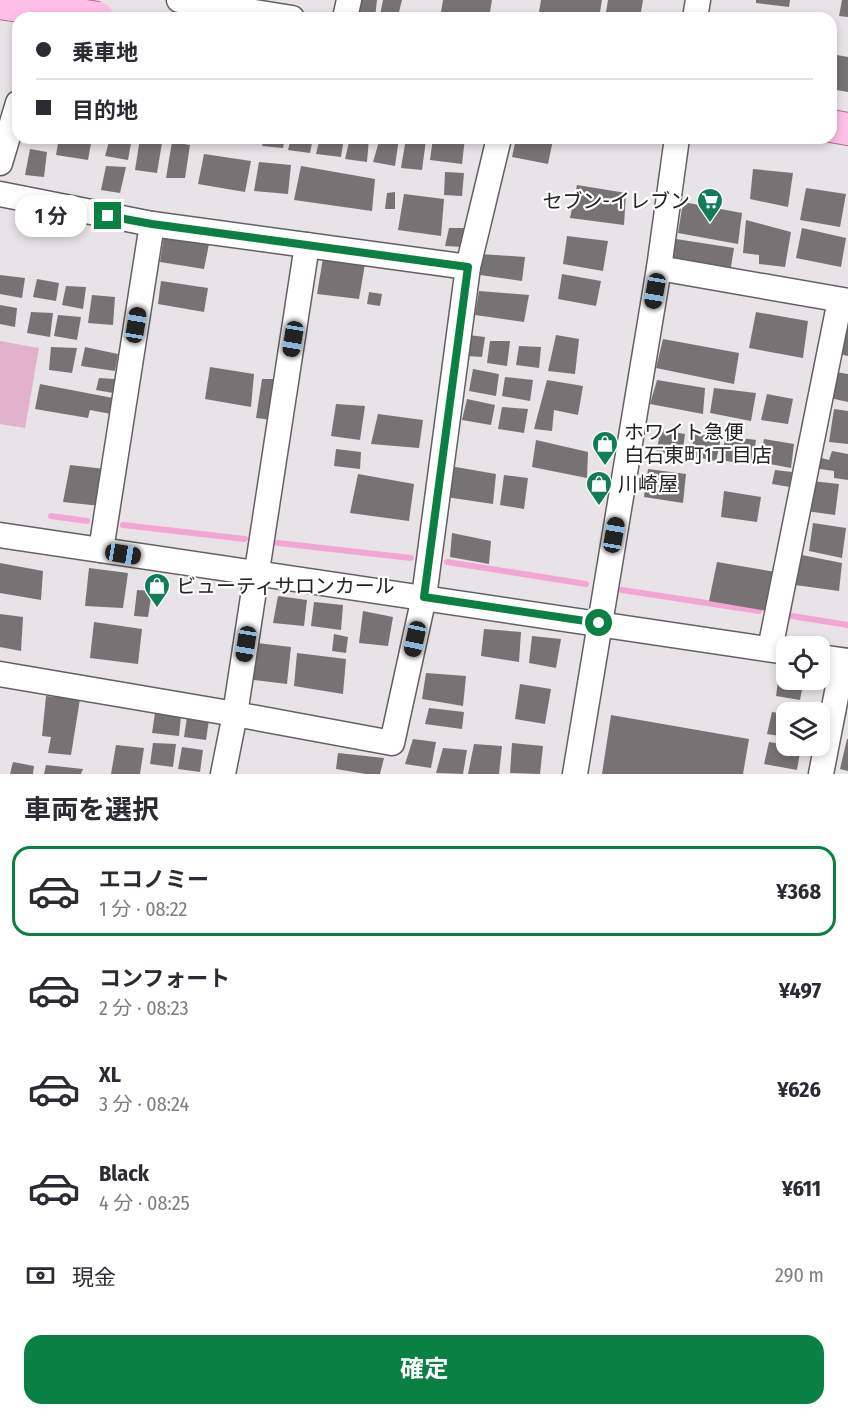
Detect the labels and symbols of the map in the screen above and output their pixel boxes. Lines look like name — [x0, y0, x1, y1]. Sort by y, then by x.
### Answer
supermarket icon: セブン-イレブン — [695, 186, 725, 224]
place label: セブン-イレブン — [543, 189, 690, 213]
callout: 1 分 — [15, 195, 87, 237]
route end — [94, 202, 121, 229]
car — [643, 272, 667, 310]
car — [124, 306, 148, 344]
car — [281, 320, 305, 358]
place label: ホワイト急便 白石東町1丁目店 — [624, 420, 772, 467]
shop icon: ホワイト急便 白石東町1丁目店 — [590, 429, 620, 467]
shop icon: 川崎屋 — [584, 469, 614, 507]
place label: 川崎屋 — [618, 472, 678, 496]
car — [602, 516, 626, 554]
car — [104, 542, 142, 566]
shop icon: ビューティサロンカール — [142, 571, 172, 609]
place label: ビューティサロンカール — [176, 574, 395, 598]
route start — [585, 609, 612, 636]
car — [402, 620, 428, 658]
car — [234, 625, 258, 663]

